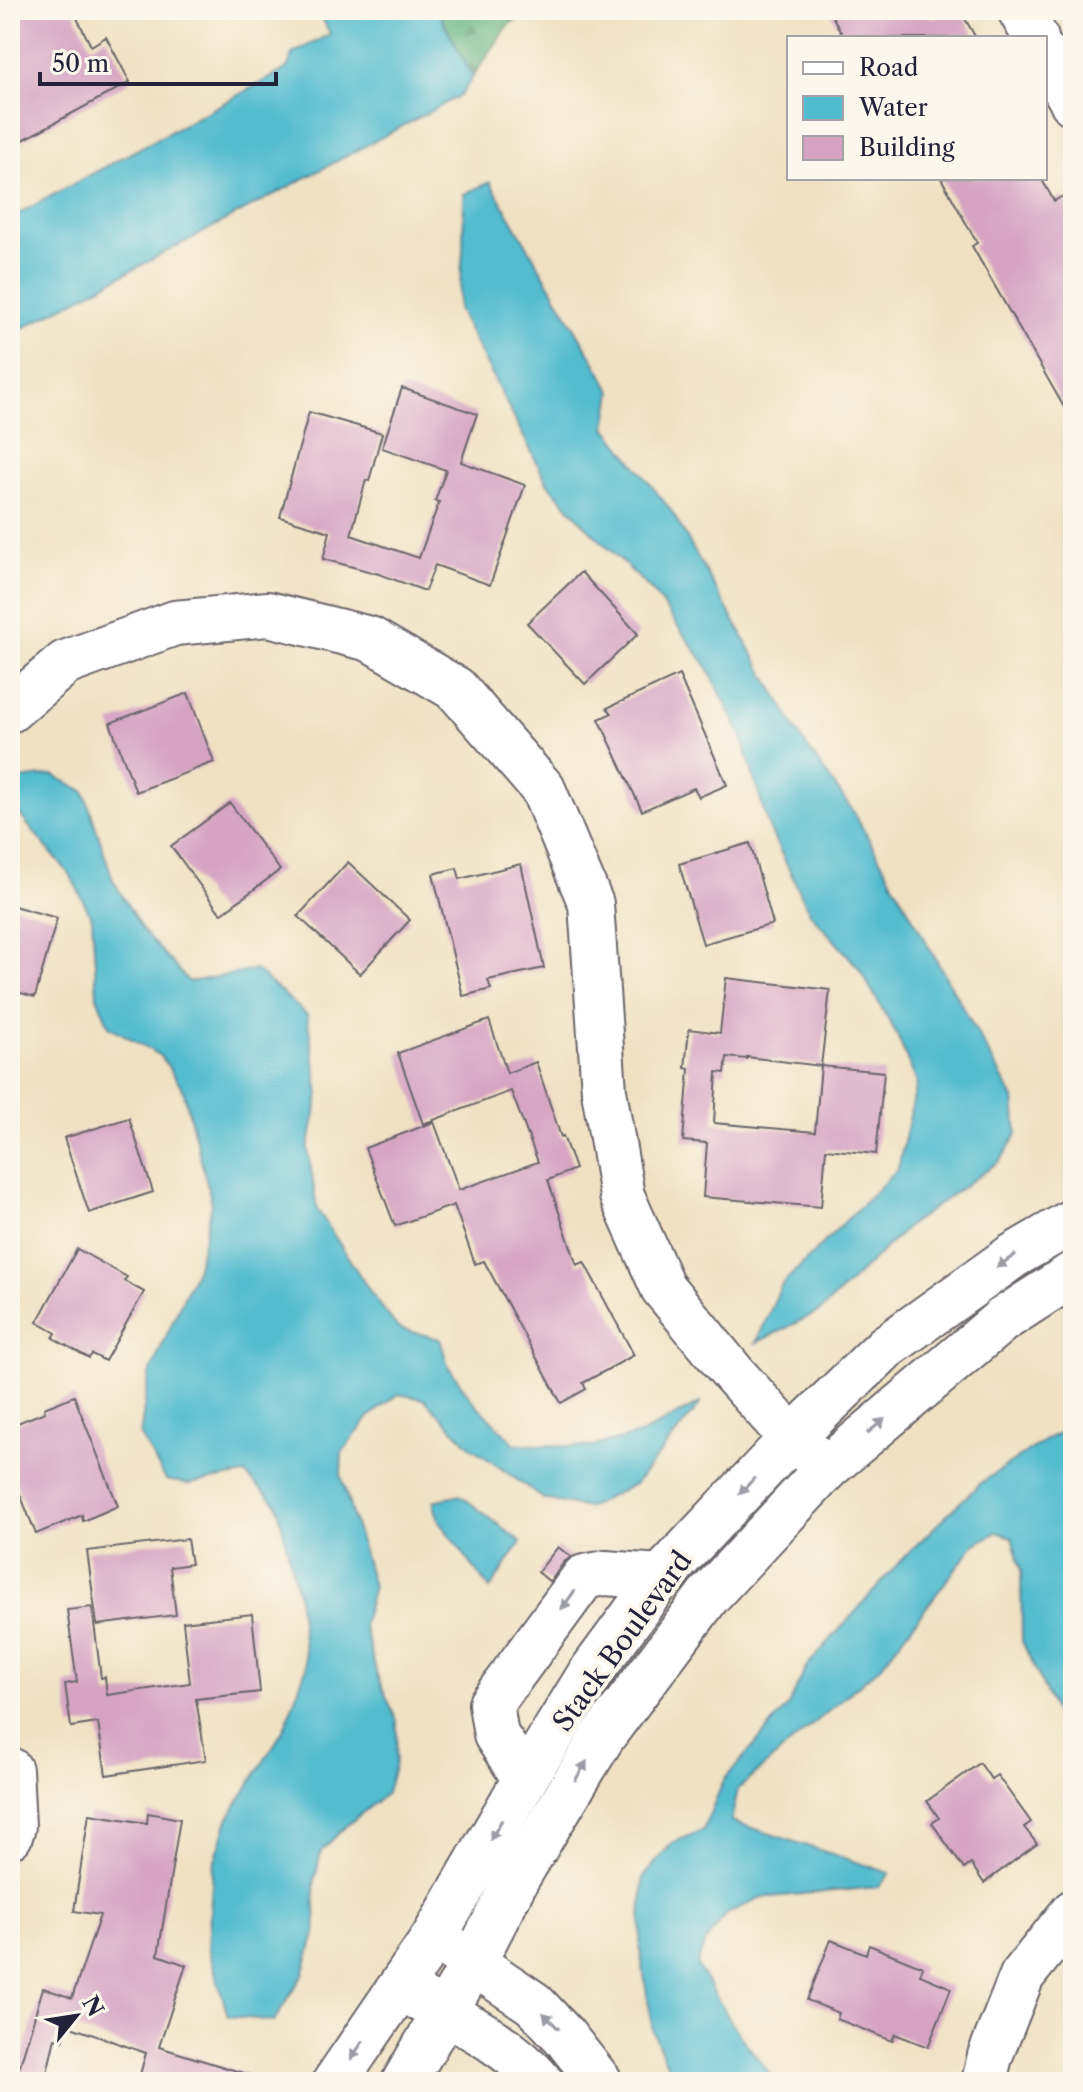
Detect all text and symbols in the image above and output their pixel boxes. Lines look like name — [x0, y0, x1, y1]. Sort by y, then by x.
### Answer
scale bar — [40, 36, 276, 86]
legend — [787, 36, 1047, 180]
text: 50 m — [52, 49, 109, 78]
text: Road — [859, 53, 919, 82]
text: Water — [858, 93, 928, 122]
text: Building — [859, 133, 955, 162]
one-way arrow — [996, 1253, 1017, 1268]
one-way arrow — [866, 1418, 886, 1435]
one-way arrow — [739, 1476, 757, 1495]
street label: Stack Boulevard — [545, 1544, 699, 1738]
one-way arrow — [560, 1589, 576, 1610]
one-way arrow — [574, 1760, 588, 1782]
one-way arrow — [489, 1819, 503, 1841]
north arrow — [36, 1976, 116, 2056]
text: N — [76, 1991, 109, 2021]
one-way arrow — [542, 2012, 560, 2031]
one-way arrow — [350, 2039, 365, 2060]

